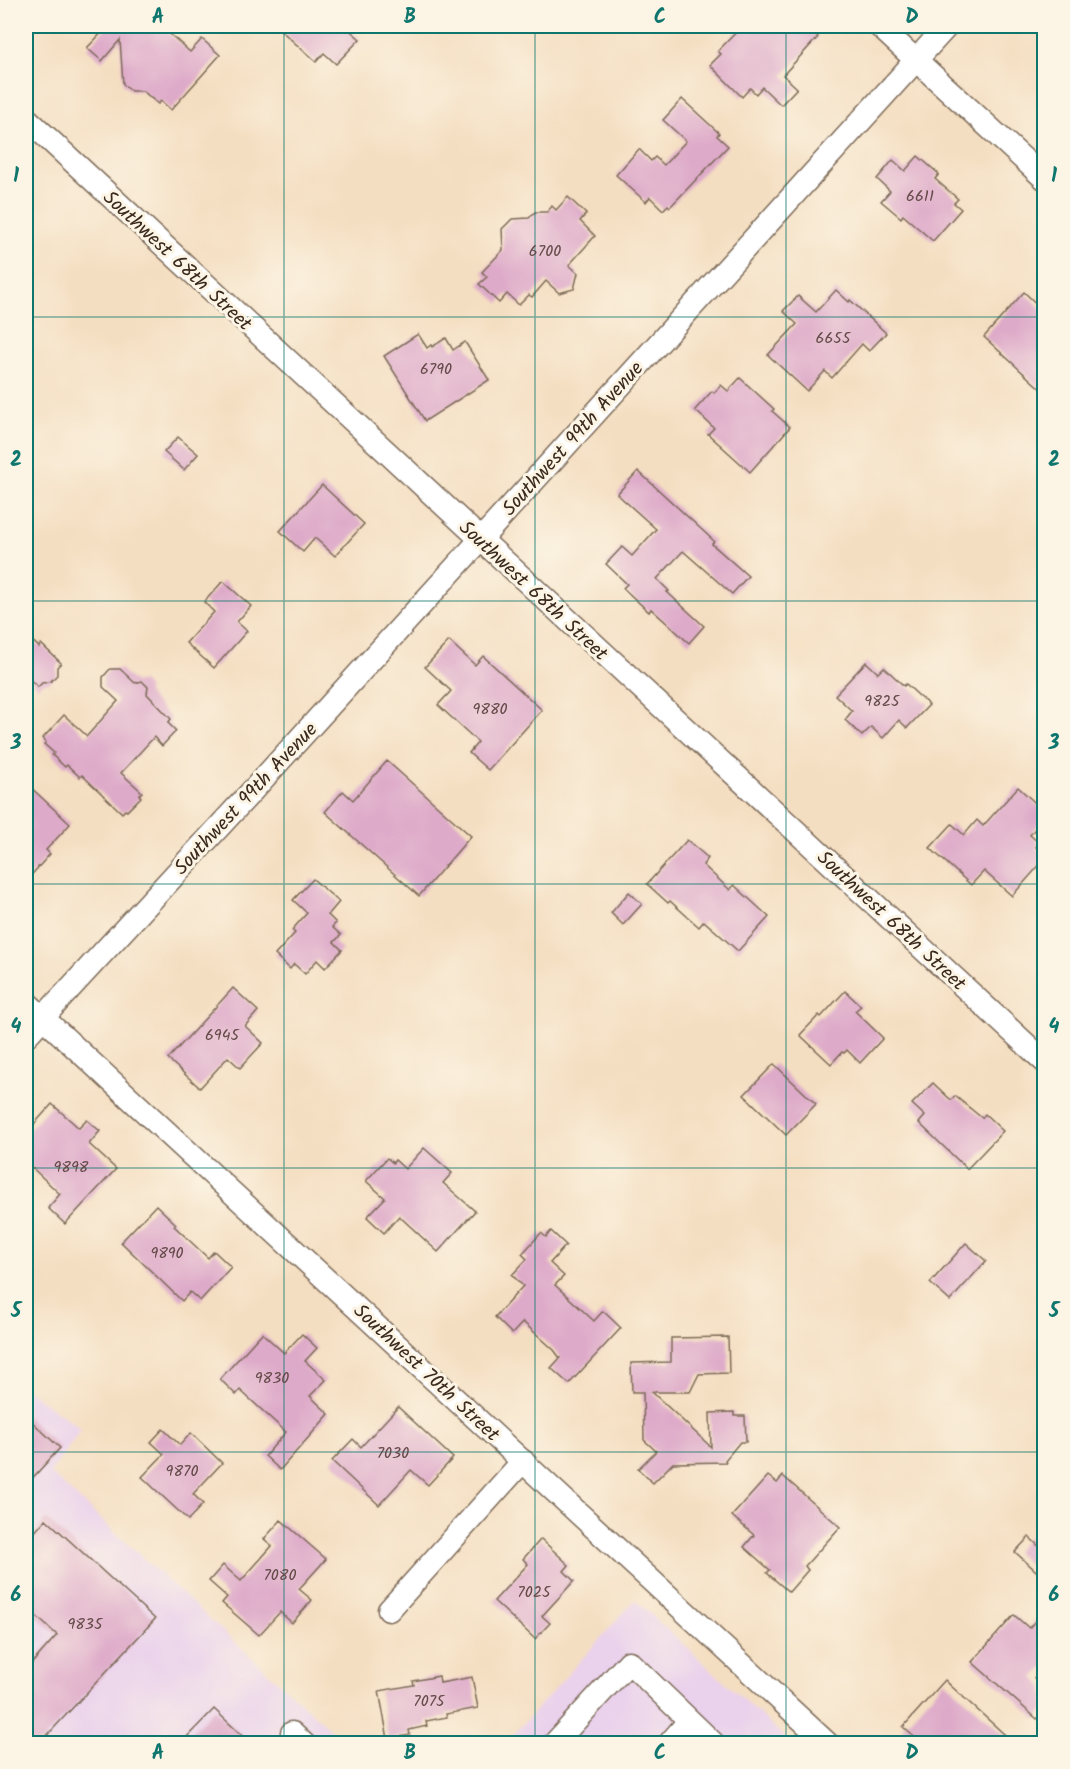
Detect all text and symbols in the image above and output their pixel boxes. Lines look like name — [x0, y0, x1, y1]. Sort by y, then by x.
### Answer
text: A — [152, 2, 164, 34]
text: B — [404, 2, 416, 34]
text: C — [654, 2, 666, 34]
text: D — [905, 2, 919, 34]
text: 1 — [13, 161, 19, 193]
text: 1 — [1051, 161, 1057, 193]
street label: Southwest 68th Street — [94, 183, 259, 340]
house number: 6611 — [906, 184, 934, 209]
house number: 6700 — [529, 239, 561, 264]
house number: 6655 — [816, 326, 852, 351]
street label: Southwest 99th Avenue — [495, 355, 652, 524]
house number: 6790 — [420, 357, 452, 382]
text: 2 — [10, 445, 22, 477]
text: 2 — [1048, 445, 1060, 477]
street label: Southwest 68th Street — [450, 513, 615, 670]
house number: 9825 — [864, 689, 901, 714]
house number: 9880 — [472, 697, 508, 722]
street label: Southwest 99th Avenue — [167, 716, 326, 883]
text: 3 — [10, 728, 22, 760]
text: 3 — [1048, 728, 1060, 760]
street label: Southwest 68th Street — [808, 843, 973, 1000]
text: 4 — [11, 1012, 22, 1044]
text: 4 — [1049, 1012, 1060, 1044]
house number: 6945 — [205, 1023, 240, 1048]
house number: 9898 — [54, 1155, 89, 1180]
house number: 9890 — [150, 1241, 184, 1266]
text: 5 — [10, 1296, 23, 1328]
text: 5 — [1048, 1296, 1061, 1328]
street label: Southwest 70th Street — [345, 1297, 507, 1450]
house number: 9830 — [255, 1366, 289, 1391]
house number: 7030 — [377, 1441, 409, 1466]
house number: 9870 — [166, 1459, 198, 1484]
house number: 7080 — [263, 1563, 297, 1588]
text: 6 — [11, 1580, 22, 1612]
house number: 7025 — [517, 1580, 552, 1605]
text: 6 — [1049, 1580, 1060, 1612]
house number: 9835 — [67, 1612, 104, 1637]
house number: 7075 — [413, 1689, 446, 1714]
text: A — [152, 1738, 164, 1769]
text: B — [404, 1738, 416, 1769]
text: C — [654, 1738, 666, 1769]
text: D — [905, 1738, 919, 1769]

